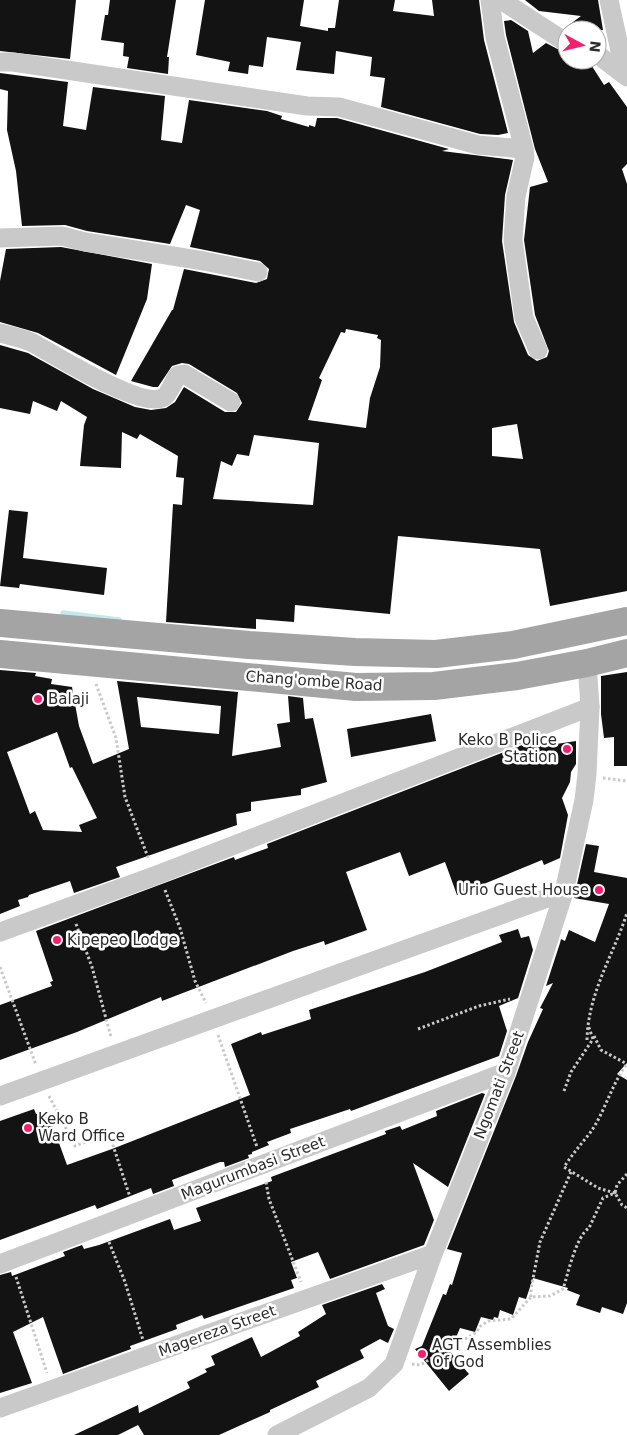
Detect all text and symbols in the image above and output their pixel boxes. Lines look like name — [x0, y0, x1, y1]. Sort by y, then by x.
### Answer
north arrow — [557, 20, 607, 70]
text: N — [586, 40, 604, 53]
street label: Chang'ombe Road — [245, 667, 383, 695]
place label: Balaji — [48, 690, 89, 708]
marker: Balaji — [32, 693, 44, 705]
place label: Keko B Police Station — [458, 731, 557, 766]
marker: Keko B Police Station — [561, 743, 573, 755]
place label: Urio Guest House — [458, 881, 589, 899]
marker: Urio Guest House — [593, 884, 605, 896]
place label: Kipepeo Lodge — [67, 931, 178, 949]
marker: Kipepeo Lodge — [51, 934, 63, 946]
street label: Ngomati Street — [470, 1028, 528, 1141]
place label: Keko B Ward Office — [38, 1110, 125, 1145]
marker: Keko B Ward Office — [22, 1122, 34, 1134]
street label: Magurumbasi Street — [179, 1132, 328, 1204]
street label: Magereza Street — [156, 1301, 278, 1361]
place label: AGT Assemblies Of God — [432, 1336, 552, 1371]
marker: AGT Assemblies Of God — [416, 1348, 428, 1360]

